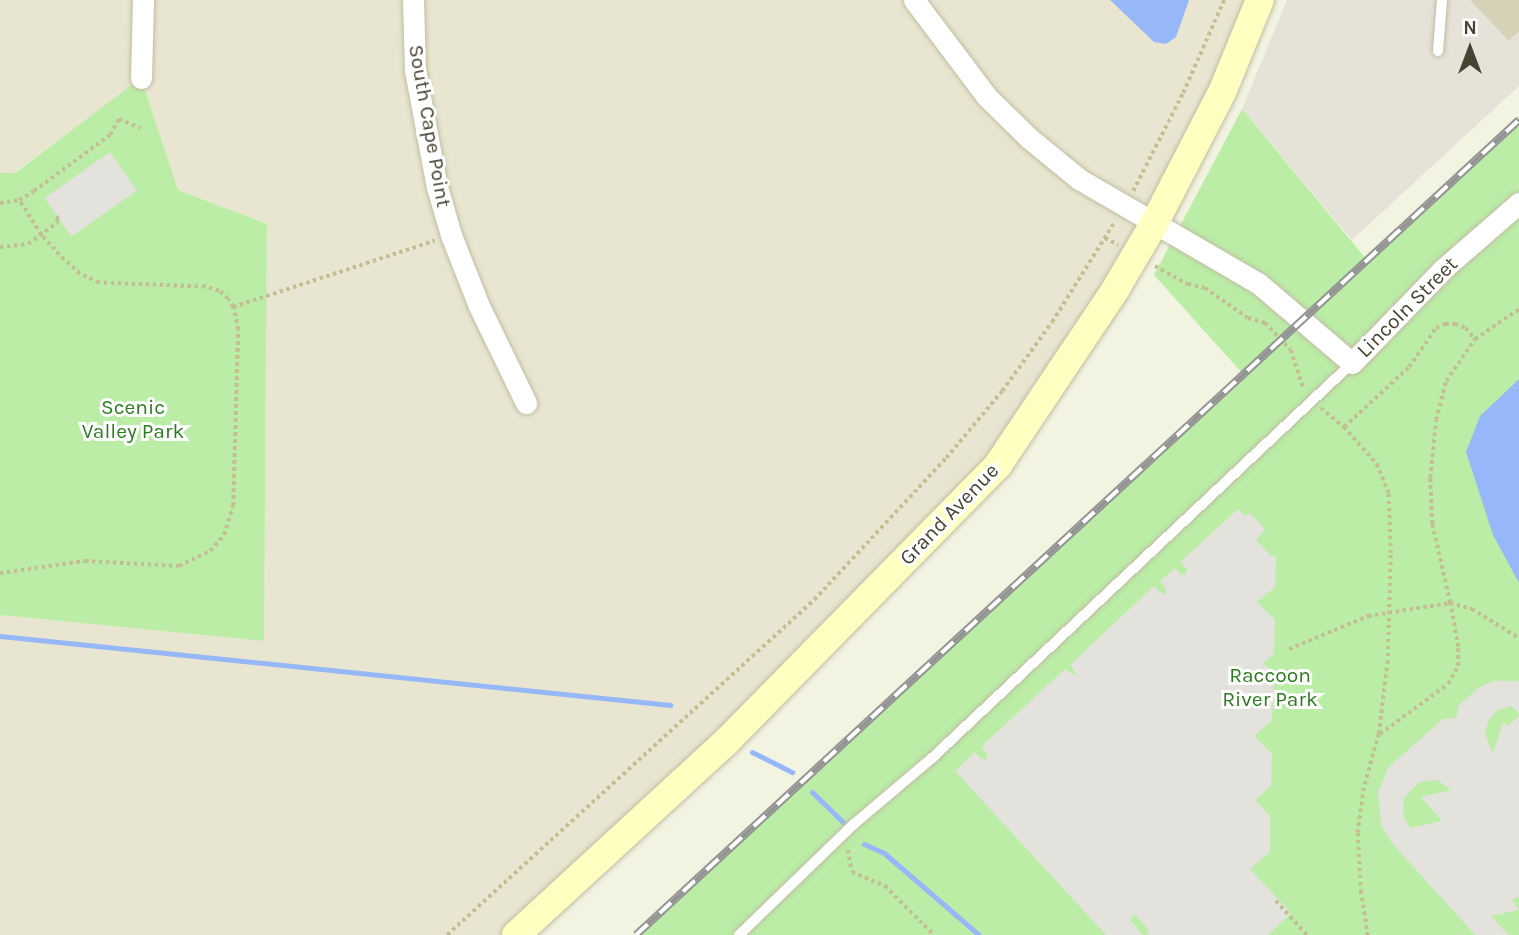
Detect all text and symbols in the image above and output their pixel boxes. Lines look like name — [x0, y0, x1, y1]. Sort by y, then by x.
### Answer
north arrow — [1435, 14, 1505, 84]
text: N — [1463, 17, 1477, 39]
street label: South Cape Point — [403, 43, 457, 209]
street label: Lincoln Street — [1351, 251, 1463, 363]
park label: Scenic Valley Park — [82, 394, 184, 444]
street label: Grand Avenue — [894, 458, 1004, 570]
park label: Raccoon River Park — [1222, 662, 1318, 712]

